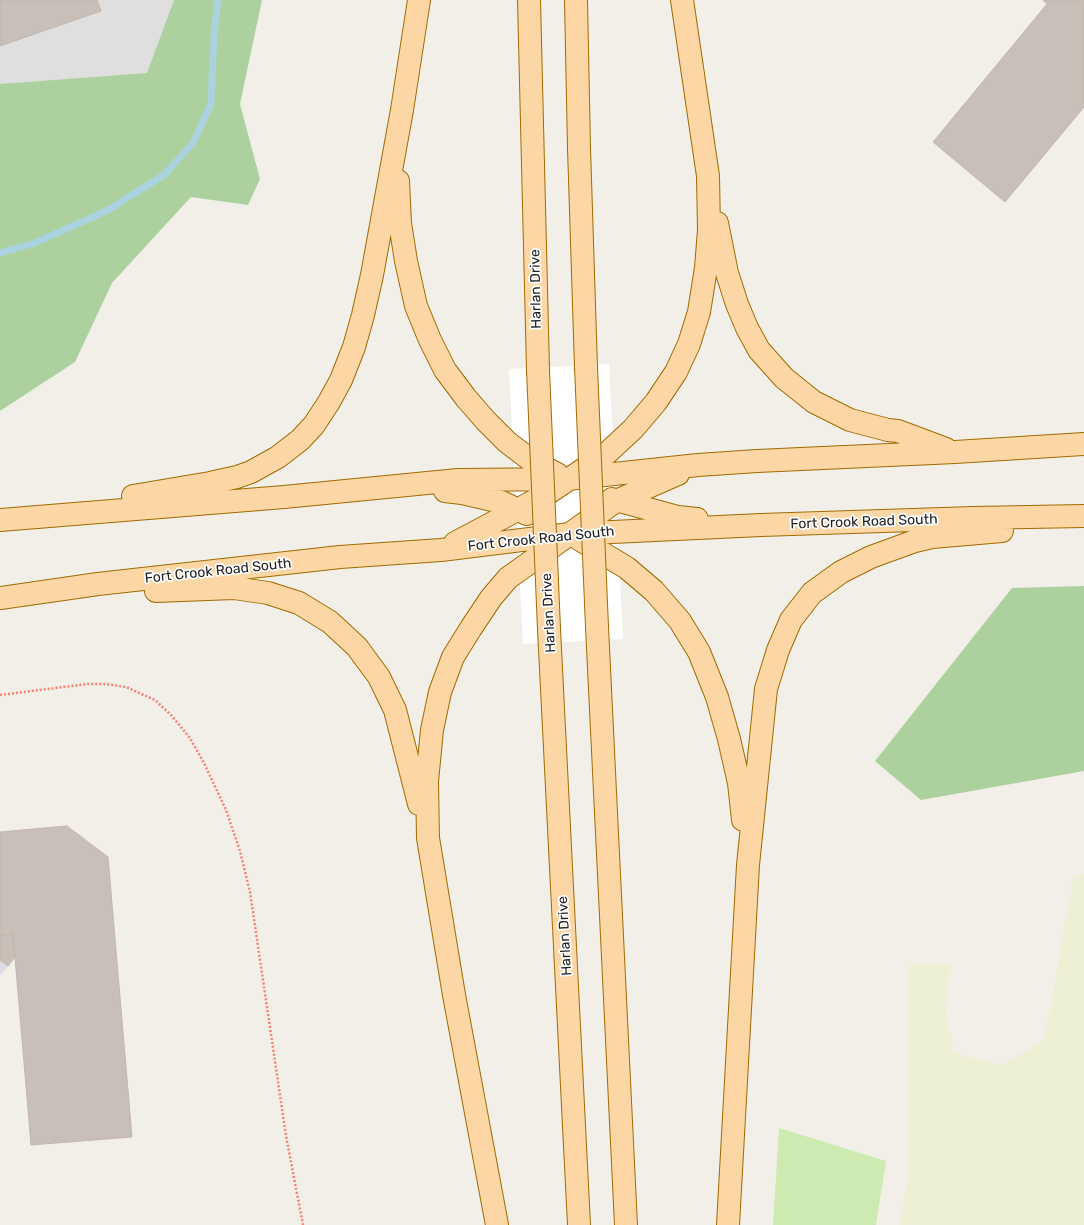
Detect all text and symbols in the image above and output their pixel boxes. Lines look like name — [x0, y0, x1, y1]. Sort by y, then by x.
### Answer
street label: Harlan Drive — [527, 249, 545, 329]
street label: Fort Crook Road South — [790, 511, 938, 533]
street label: Fort Crook Road South — [467, 523, 615, 555]
street label: Fort Crook Road South — [144, 555, 292, 587]
street label: Harlan Drive — [539, 573, 559, 653]
street label: Harlan Drive — [555, 896, 575, 976]

